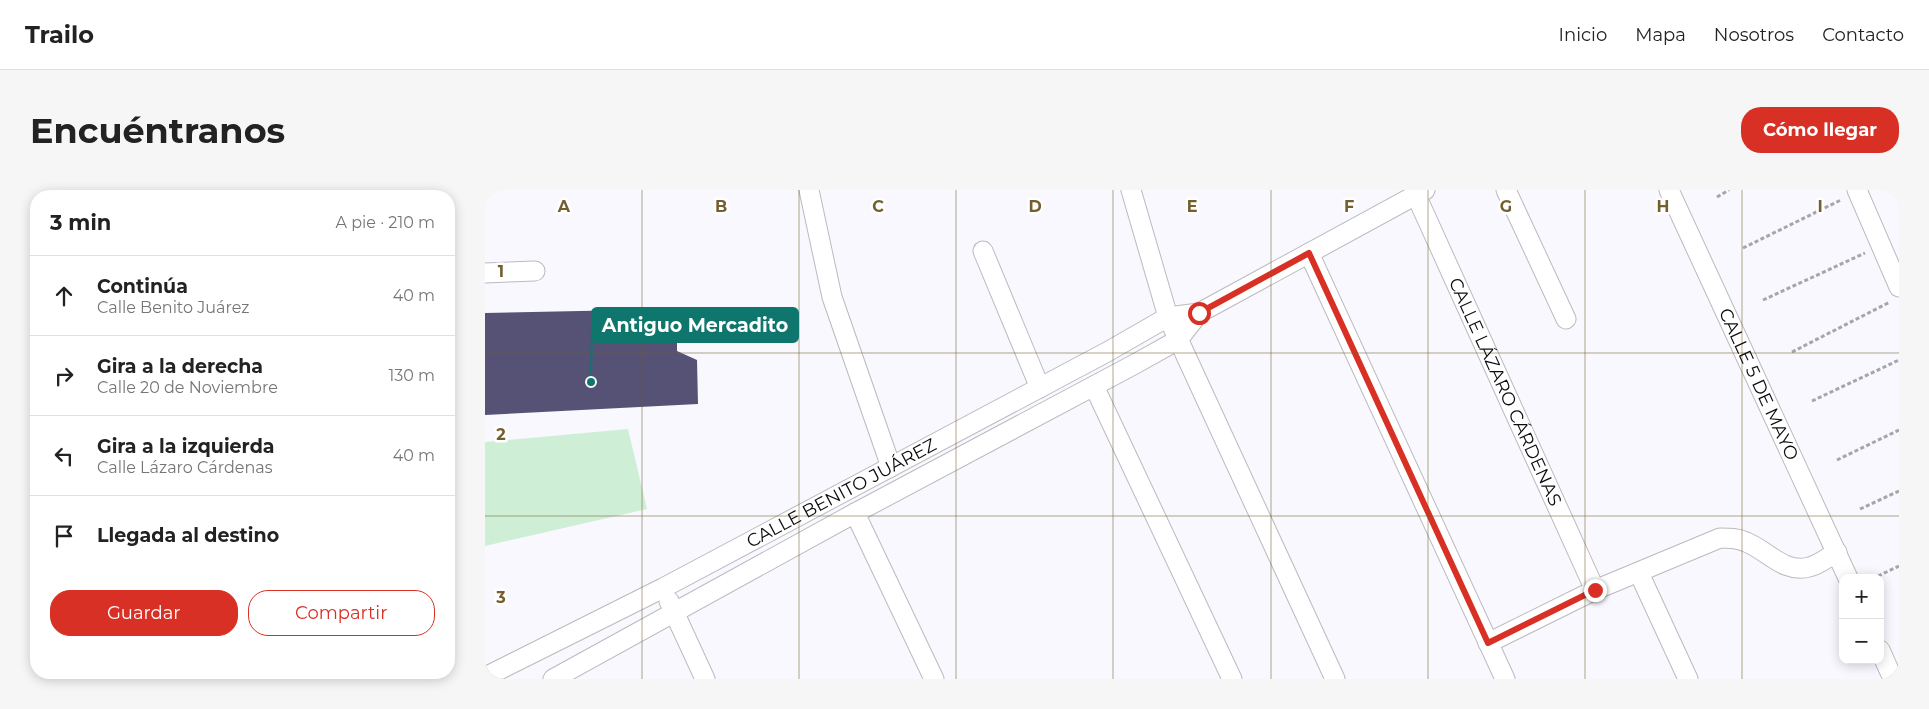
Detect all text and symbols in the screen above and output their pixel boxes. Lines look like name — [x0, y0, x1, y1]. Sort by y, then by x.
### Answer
text: Trailo — [25, 20, 94, 49]
text: Inicio — [1559, 24, 1607, 46]
text: Mapa — [1635, 24, 1686, 46]
text: Nosotros — [1714, 24, 1794, 46]
text: Contacto — [1822, 24, 1904, 46]
button: Cómo llegar — [1741, 107, 1899, 153]
text: Encuéntranos — [30, 109, 285, 152]
text: A — [557, 197, 571, 216]
text: B — [715, 197, 727, 216]
text: C — [872, 197, 884, 216]
text: D — [1028, 197, 1042, 216]
text: E — [1187, 197, 1197, 216]
text: F — [1344, 197, 1354, 216]
text: G — [1500, 197, 1512, 216]
text: H — [1657, 197, 1669, 216]
text: I — [1817, 197, 1823, 216]
text: 3 min — [50, 210, 111, 235]
text: A pie · 210 m — [335, 213, 435, 232]
text: 1 — [498, 262, 504, 281]
street label: CALLE LÁZARO CÁRDENAS — [1444, 274, 1566, 509]
text: Continúa — [97, 275, 188, 298]
icon: ahead — [50, 282, 78, 310]
text: 40 m — [393, 286, 435, 305]
text: Calle Benito Juárez — [97, 298, 249, 317]
route start — [1188, 302, 1211, 325]
street label: CALLE 5 DE MAYO — [1714, 305, 1803, 464]
callout: Antiguo Mercadito — [592, 308, 798, 342]
text: Antiguo Mercadito — [601, 314, 788, 337]
text: Gira a la derecha — [97, 355, 263, 378]
icon: right — [50, 362, 78, 390]
text: 130 m — [388, 366, 435, 385]
text: Calle 20 de Noviembre — [97, 378, 278, 397]
text: 2 — [496, 425, 506, 444]
street label: CALLE BENITO JUÁREZ — [743, 434, 940, 553]
text: Gira a la izquierda — [97, 435, 275, 458]
icon: left — [50, 442, 78, 470]
text: 40 m — [393, 446, 435, 465]
text: Calle Lázaro Cárdenas — [97, 458, 273, 477]
icon: arrive — [50, 522, 78, 550]
text: Llegada al destino — [97, 524, 279, 547]
map controls — [1839, 574, 1884, 664]
button: + — [1839, 574, 1884, 619]
route end — [1584, 579, 1607, 602]
text: 3 — [495, 588, 506, 607]
button: Guardar — [50, 590, 238, 636]
button: Compartir — [248, 590, 435, 636]
button: − — [1839, 619, 1884, 664]

